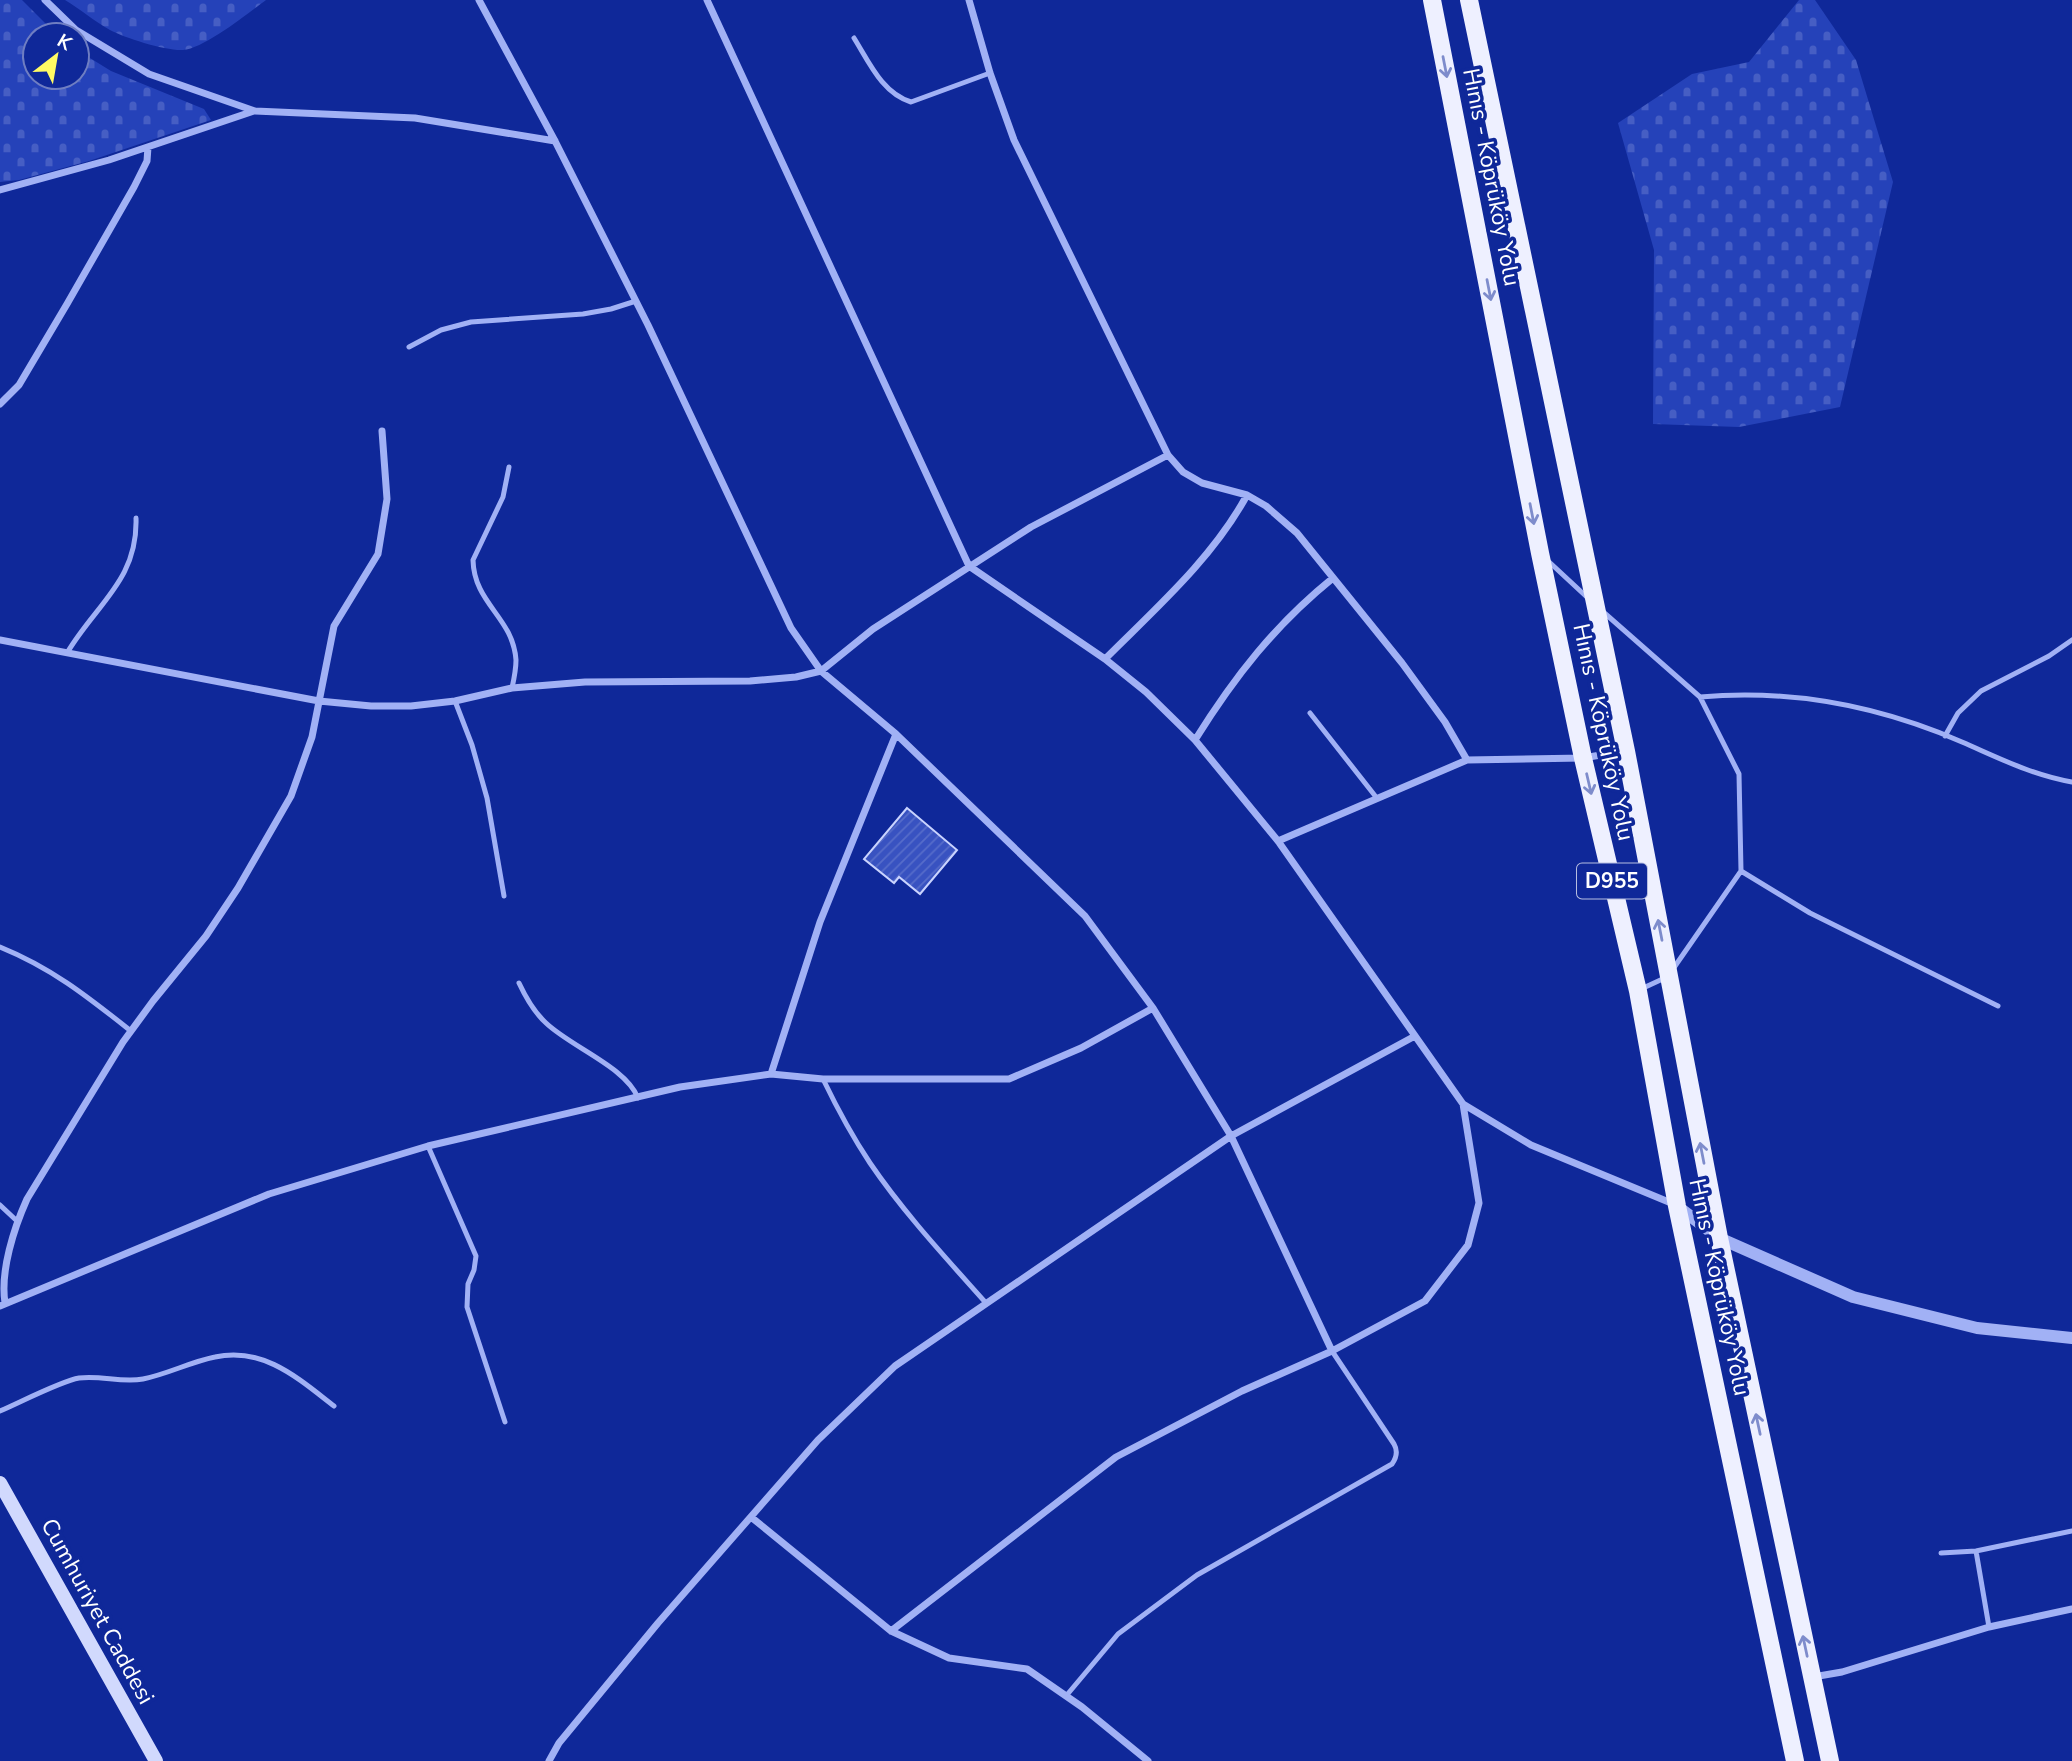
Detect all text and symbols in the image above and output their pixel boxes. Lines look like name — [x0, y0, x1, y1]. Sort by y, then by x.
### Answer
north arrow — [21, 21, 91, 91]
text: K — [52, 28, 78, 57]
one-way arrow — [1439, 55, 1453, 78]
street label: Hınıs - Köprüköy Yolu — [1455, 66, 1528, 289]
one-way arrow — [1483, 278, 1496, 301]
one-way arrow — [1526, 502, 1540, 525]
street label: Hınıs - Köprüköy Yolu — [1565, 621, 1642, 844]
one-way arrow — [1583, 772, 1596, 795]
road number: D955 — [1577, 864, 1647, 898]
one-way arrow — [1652, 919, 1666, 941]
one-way arrow — [1695, 1142, 1709, 1165]
street label: Hınıs - Köprüköy Yolu — [1681, 1176, 1758, 1399]
one-way arrow — [1751, 1413, 1765, 1436]
street label: Cumhuriyet Caddesi — [34, 1513, 162, 1710]
one-way arrow — [1798, 1635, 1812, 1658]

